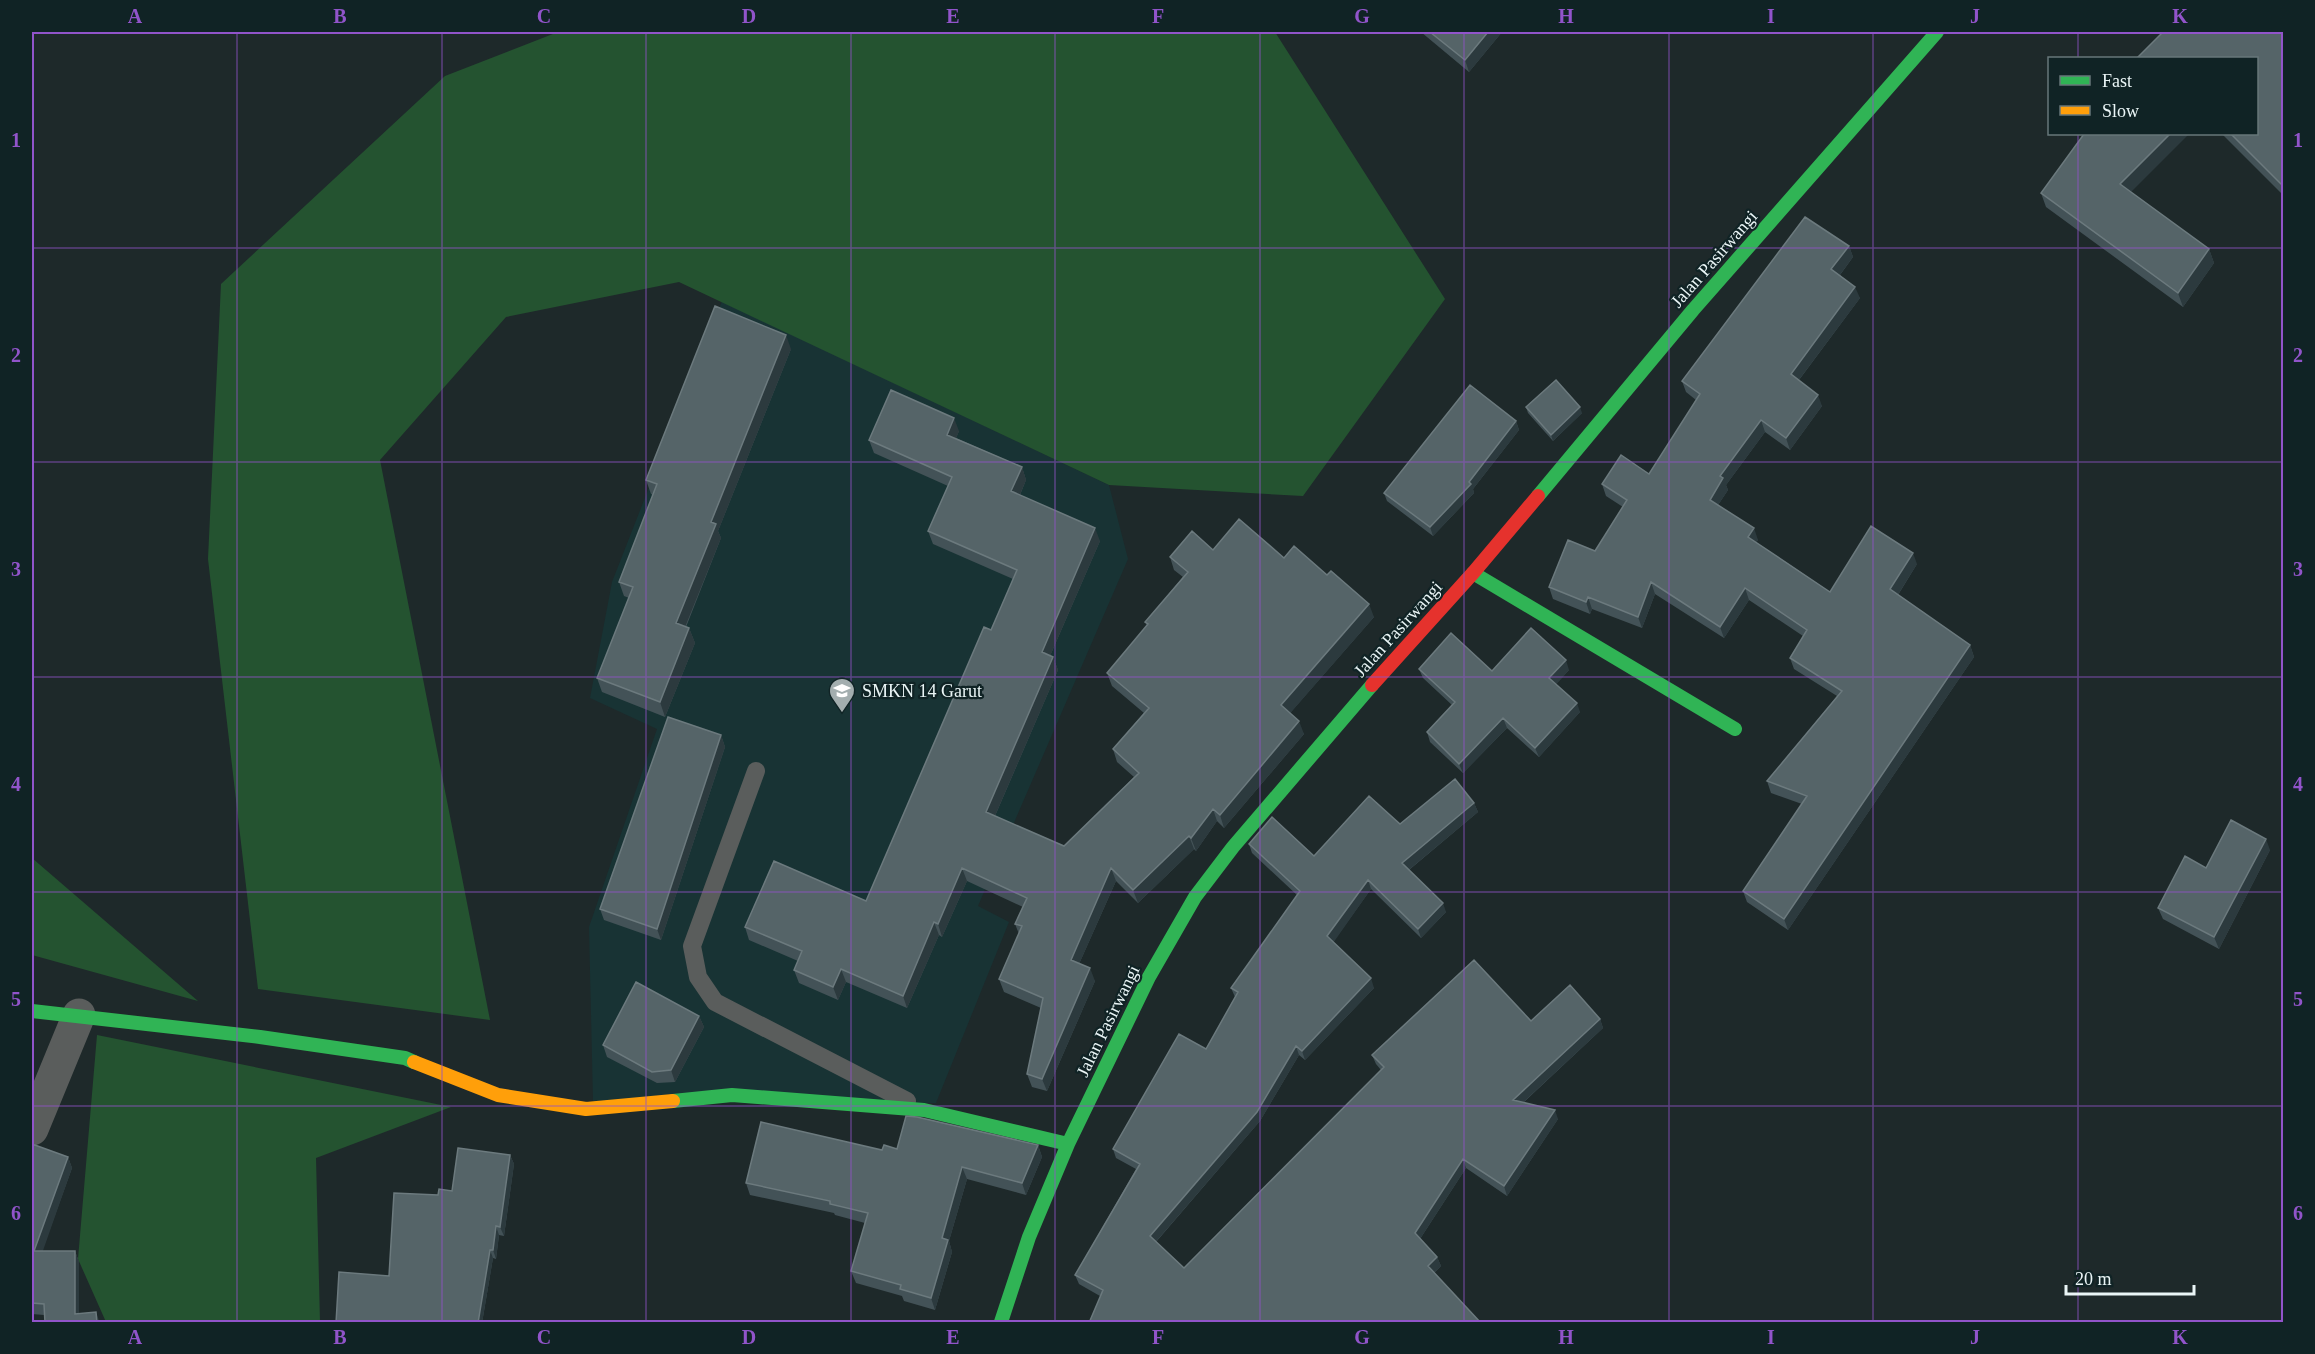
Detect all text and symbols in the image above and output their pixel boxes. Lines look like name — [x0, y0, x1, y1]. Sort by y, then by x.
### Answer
text: A — [128, 5, 143, 27]
text: B — [333, 5, 347, 27]
text: C — [537, 5, 551, 27]
text: D — [742, 5, 756, 27]
text: E — [946, 5, 960, 27]
text: F — [1152, 5, 1164, 27]
text: G — [1354, 5, 1370, 27]
text: H — [1558, 5, 1574, 27]
text: I — [1767, 5, 1775, 27]
text: J — [1970, 5, 1980, 27]
text: K — [2172, 5, 2188, 27]
legend — [2048, 57, 2258, 135]
text: Fast — [2102, 71, 2132, 91]
text: Slow — [2102, 101, 2139, 121]
text: 1 — [11, 129, 21, 151]
text: 1 — [2293, 129, 2303, 151]
street label: Jalan Pasirwangi — [1667, 207, 1761, 311]
text: 2 — [11, 344, 21, 366]
text: 2 — [2293, 344, 2303, 366]
text: 3 — [11, 558, 21, 580]
text: 3 — [2293, 558, 2303, 580]
street label: Jalan Pasirwangi — [1350, 577, 1446, 681]
school or university icon: SMKN 14 Garut — [827, 676, 857, 714]
place label: SMKN 14 Garut — [862, 681, 982, 701]
text: 4 — [11, 773, 21, 795]
text: 4 — [2293, 773, 2303, 795]
street label: Jalan Pasirwangi — [1072, 962, 1144, 1080]
text: 5 — [11, 988, 21, 1010]
text: 5 — [2293, 988, 2303, 1010]
text: 6 — [11, 1202, 21, 1224]
text: 6 — [2293, 1202, 2303, 1224]
scale bar — [2066, 1258, 2194, 1296]
text: 20 m — [2075, 1269, 2112, 1289]
text: A — [128, 1326, 143, 1348]
text: B — [333, 1326, 347, 1348]
text: C — [537, 1326, 551, 1348]
text: D — [742, 1326, 756, 1348]
text: E — [946, 1326, 960, 1348]
text: F — [1152, 1326, 1164, 1348]
text: G — [1354, 1326, 1370, 1348]
text: H — [1558, 1326, 1574, 1348]
text: I — [1767, 1326, 1775, 1348]
text: J — [1970, 1326, 1980, 1348]
text: K — [2172, 1326, 2188, 1348]

